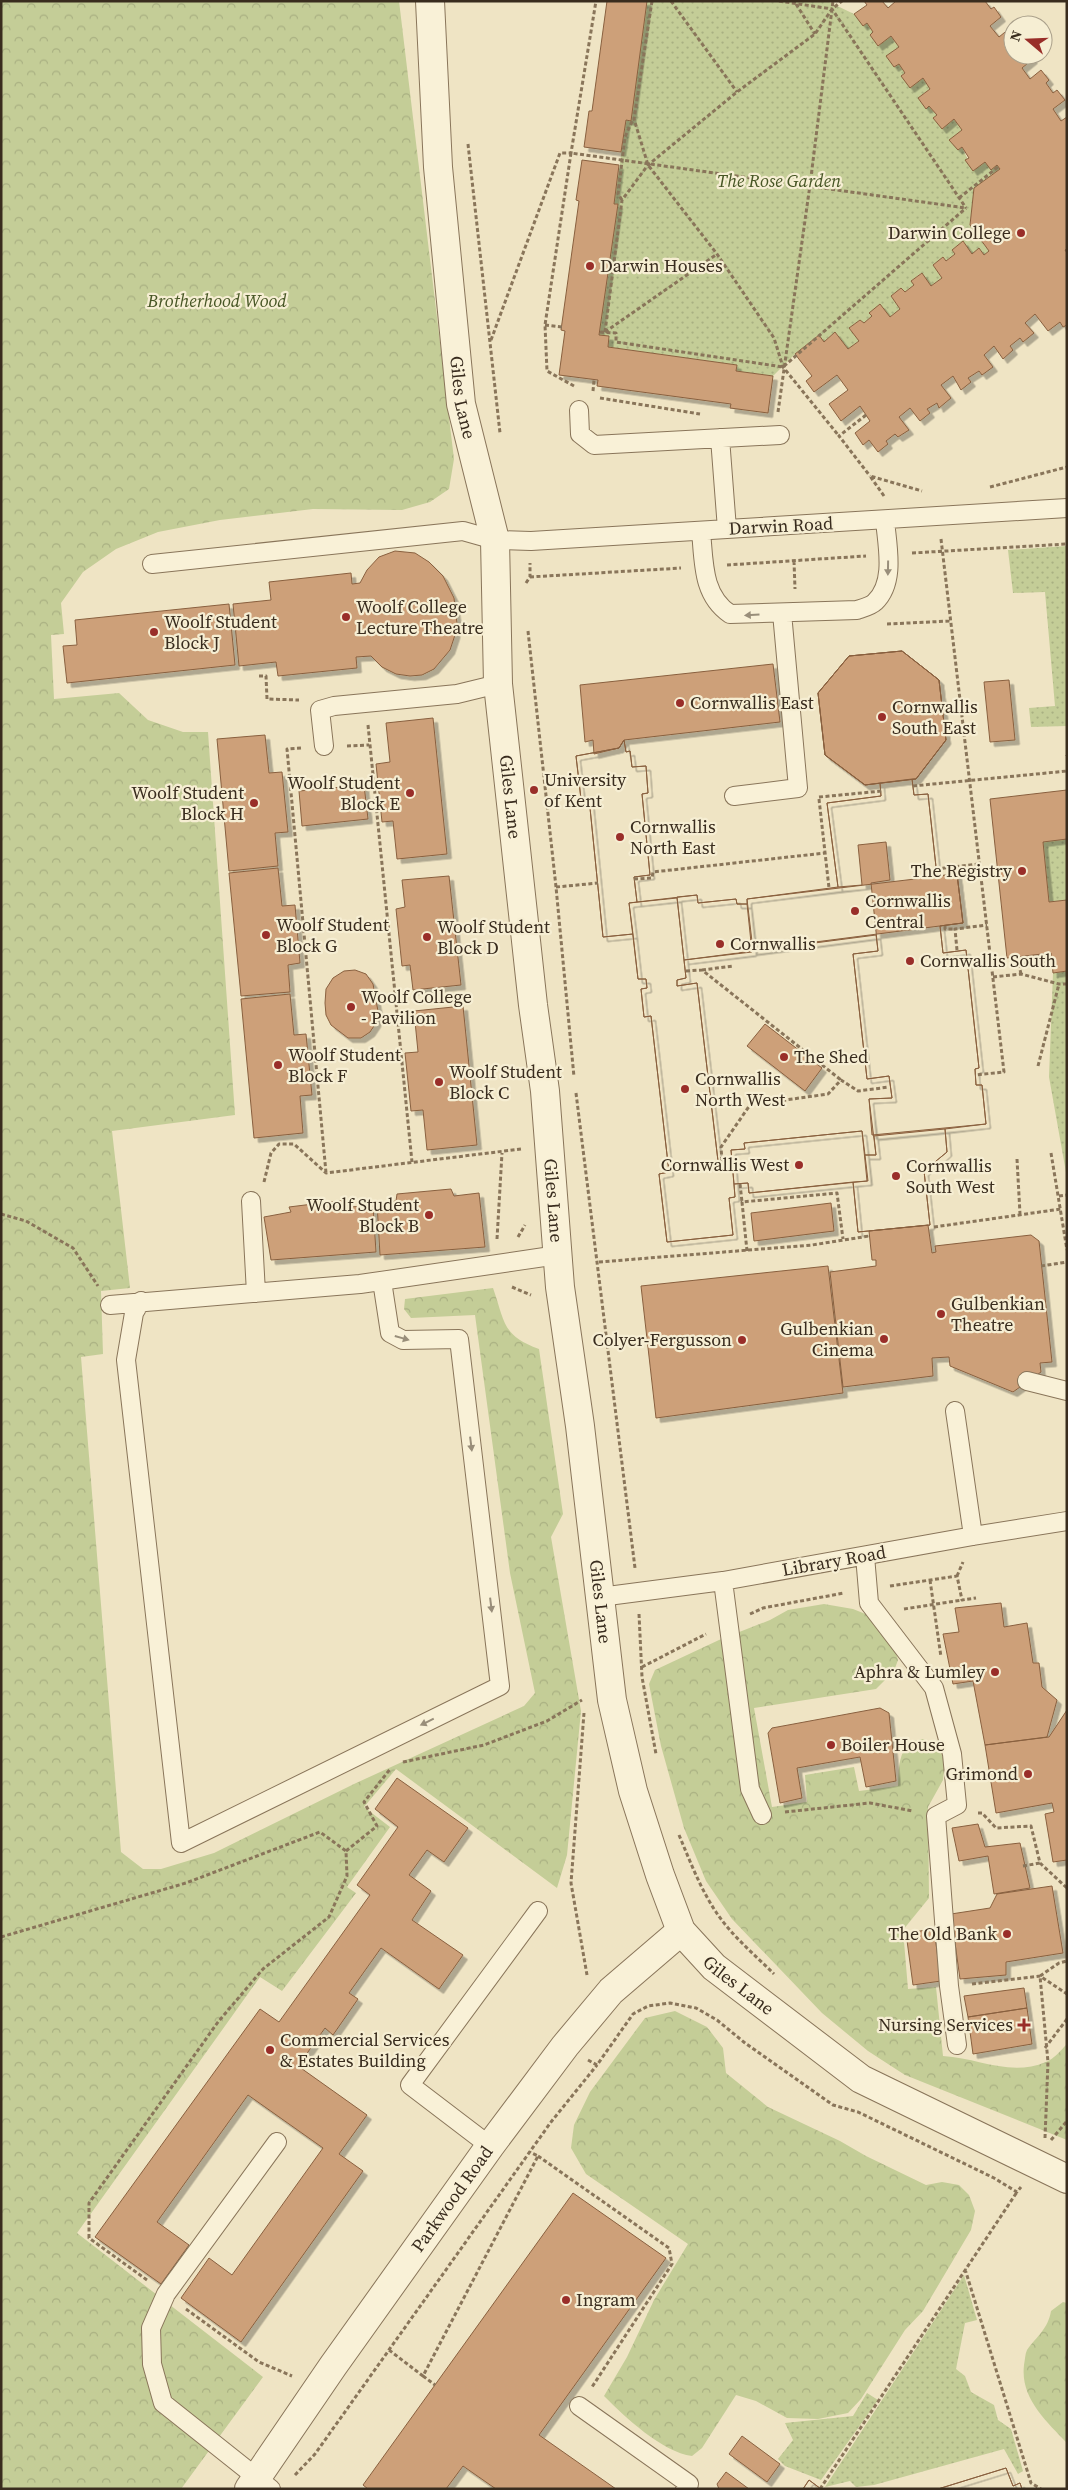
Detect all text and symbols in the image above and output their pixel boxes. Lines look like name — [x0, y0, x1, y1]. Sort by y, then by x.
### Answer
north arrow — [1003, 15, 1053, 65]
text: N — [1005, 28, 1027, 44]
park label: The Rose Garden — [717, 168, 841, 193]
place label: Darwin College — [888, 220, 1011, 245]
marker: Darwin College — [1015, 227, 1027, 239]
place label: Darwin Houses — [600, 253, 723, 278]
marker: Darwin Houses — [584, 260, 596, 272]
park label: Brotherhood Wood — [146, 288, 287, 313]
street label: Giles Lane — [444, 355, 482, 442]
street label: Darwin Road — [728, 510, 834, 541]
one-way arrow — [884, 561, 892, 577]
place label: Woolf College Lecture Theatre — [356, 594, 484, 640]
place label: Woolf Student Block J — [164, 609, 277, 655]
marker: Woolf College Lecture Theatre — [340, 611, 352, 623]
one-way arrow — [744, 611, 760, 619]
marker: Woolf Student Block J — [148, 626, 160, 638]
place label: Cornwallis East — [690, 690, 814, 715]
place label: Cornwallis South East — [892, 694, 978, 740]
marker: Cornwallis East — [674, 697, 686, 709]
marker: Cornwallis South East — [876, 711, 888, 723]
street label: Giles Lane — [494, 754, 528, 840]
place label: University of Kent — [544, 767, 627, 813]
place label: Woolf Student Block E — [287, 770, 400, 816]
place label: Woolf Student Block H — [131, 780, 244, 826]
marker: University of Kent — [528, 784, 540, 796]
marker: Woolf Student Block E — [404, 787, 416, 799]
marker: Woolf Student Block H — [248, 797, 260, 809]
place label: Cornwallis North East — [630, 814, 716, 860]
marker: Cornwallis North East — [614, 831, 626, 843]
place label: The Registry — [911, 858, 1013, 883]
marker: The Registry — [1016, 865, 1028, 877]
place label: Cornwallis Central — [865, 888, 951, 934]
marker: Cornwallis Central — [849, 905, 861, 917]
place label: Woolf Student Block G — [276, 912, 389, 958]
place label: Woolf Student Block D — [437, 914, 550, 960]
marker: Woolf Student Block G — [260, 929, 272, 941]
marker: Woolf Student Block D — [421, 931, 433, 943]
place label: Cornwallis — [730, 931, 816, 956]
marker: Cornwallis — [714, 938, 726, 950]
place label: Cornwallis South — [920, 948, 1056, 973]
marker: Cornwallis South — [904, 955, 916, 967]
place label: Woolf College - Pavilion — [361, 984, 472, 1030]
marker: Woolf College - Pavilion — [345, 1001, 357, 1013]
place label: Woolf Student Block F — [288, 1042, 401, 1088]
place label: The Shed — [794, 1044, 868, 1069]
marker: The Shed — [778, 1051, 790, 1063]
marker: Woolf Student Block F — [272, 1059, 284, 1071]
place label: Woolf Student Block C — [449, 1059, 562, 1105]
place label: Cornwallis North West — [695, 1066, 785, 1112]
marker: Woolf Student Block C — [433, 1076, 445, 1088]
marker: Cornwallis North West — [679, 1083, 691, 1095]
place label: Cornwallis West — [661, 1152, 789, 1177]
place label: Cornwallis South West — [906, 1153, 995, 1199]
street label: Giles Lane — [538, 1157, 570, 1243]
marker: Cornwallis West — [793, 1159, 805, 1171]
marker: Cornwallis South West — [890, 1170, 902, 1182]
place label: Woolf Student Block B — [306, 1192, 419, 1238]
marker: Woolf Student Block B — [423, 1209, 435, 1221]
place label: Gulbenkian Theatre — [951, 1291, 1045, 1337]
marker: Gulbenkian Theatre — [935, 1308, 947, 1320]
place label: Gulbenkian Cinema — [780, 1316, 875, 1362]
place label: Colyer-Fergusson — [593, 1327, 732, 1352]
marker: Gulbenkian Cinema — [878, 1333, 890, 1345]
one-way arrow — [395, 1334, 410, 1342]
marker: Colyer-Fergusson — [736, 1334, 748, 1346]
one-way arrow — [467, 1436, 475, 1452]
street label: Library Road — [780, 1539, 888, 1582]
street label: Giles Lane — [584, 1558, 618, 1645]
one-way arrow — [487, 1598, 495, 1614]
place label: Aphra & Lumley — [854, 1659, 986, 1684]
marker: Aphra & Lumley — [989, 1666, 1001, 1678]
one-way arrow — [420, 1718, 434, 1726]
place label: Boiler House — [841, 1732, 945, 1757]
marker: Boiler House — [825, 1739, 837, 1751]
place label: Grimond — [946, 1761, 1018, 1786]
marker: Grimond — [1022, 1768, 1034, 1780]
place label: The Old Bank — [888, 1921, 997, 1946]
marker: The Old Bank — [1001, 1928, 1013, 1940]
street label: Giles Lane — [697, 1950, 780, 2021]
place label: Nursing Services — [878, 2012, 1013, 2037]
marker: Nursing Services — [1017, 2018, 1031, 2032]
place label: Commercial Services & Estates Building — [280, 2027, 450, 2073]
marker: Commercial Services & Estates Building — [264, 2044, 276, 2056]
street label: Parkwood Road — [405, 2140, 498, 2257]
place label: Ingram — [576, 2287, 636, 2312]
marker: Ingram — [560, 2294, 572, 2306]

